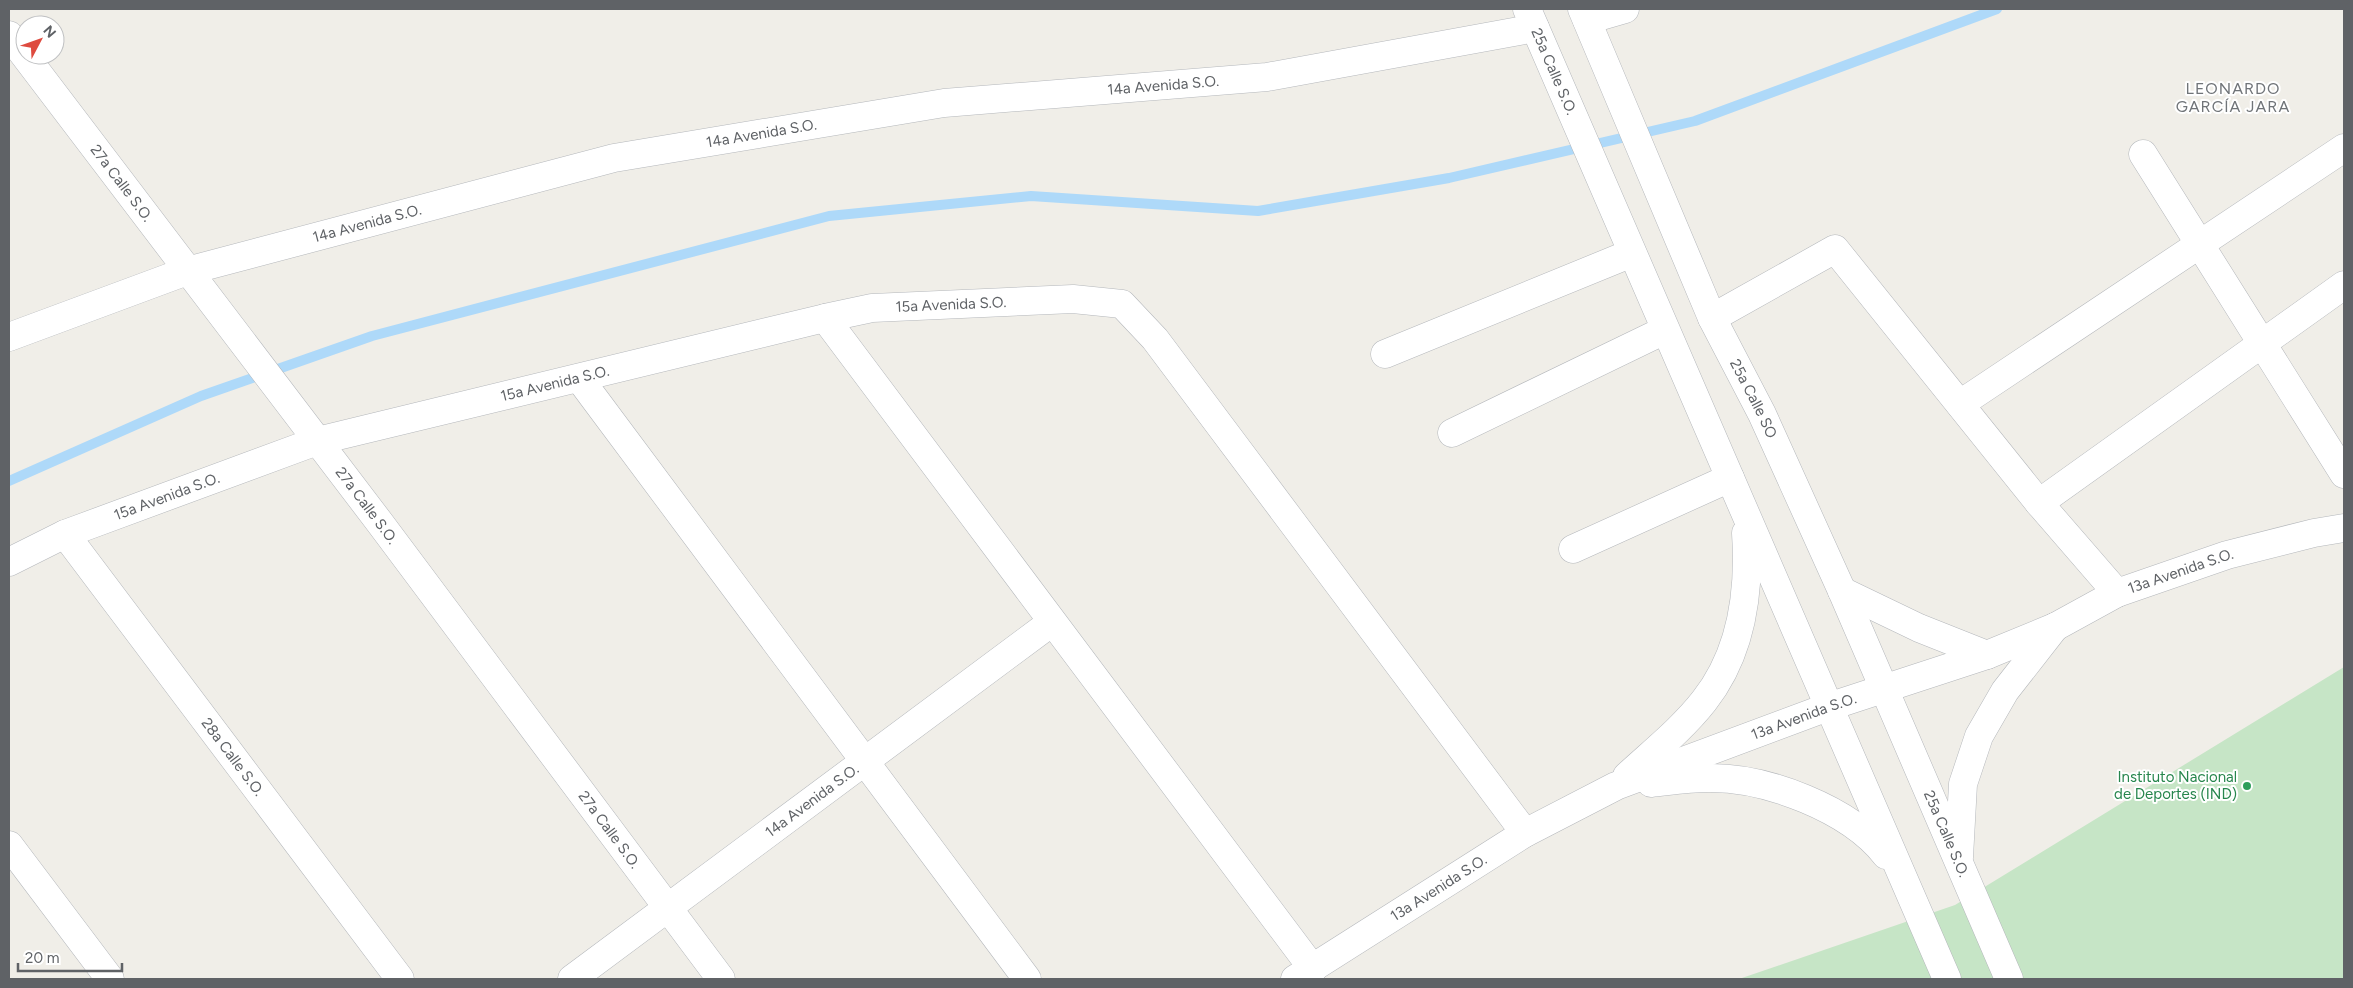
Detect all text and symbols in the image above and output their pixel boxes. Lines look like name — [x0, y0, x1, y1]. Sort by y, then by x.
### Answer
north arrow — [15, 15, 65, 65]
text: N — [39, 22, 59, 41]
street label: 25a Calle S.O. — [1527, 25, 1581, 117]
street label: 14a Avenida S.O. — [1107, 72, 1220, 99]
district label: LEONARDO GARCÍA JARA — [2176, 79, 2290, 116]
street label: 14a Avenida S.O. — [705, 115, 818, 152]
street label: 27a Calle S.O. — [87, 141, 157, 225]
street label: 14a Avenida S.O. — [311, 200, 423, 246]
street label: 15a Avenida S.O. — [895, 293, 1007, 316]
street label: 25a Calle SO — [1726, 356, 1781, 441]
street label: 15a Avenida S.O. — [499, 362, 611, 405]
street label: 27a Calle S.O. — [332, 463, 402, 548]
street label: 15a Avenida S.O. — [111, 469, 222, 524]
street label: 13a Avenida S.O. — [2125, 545, 2235, 598]
street label: 13a Avenida S.O. — [1749, 689, 1859, 744]
street label: 28a Calle S.O. — [198, 714, 268, 800]
street label: 14a Avenida S.O. — [762, 760, 862, 841]
place label: Instituto Nacional de Deportes (IND) — [2114, 768, 2237, 803]
marker: Instituto Nacional de Deportes (IND) — [2241, 780, 2253, 792]
street label: 27a Calle S.O. — [575, 787, 644, 872]
street label: 25a Calle S.O. — [1920, 788, 1973, 880]
street label: 13a Avenida S.O. — [1387, 851, 1490, 925]
scale bar — [18, 940, 121, 972]
text: 20 m — [25, 949, 59, 967]

